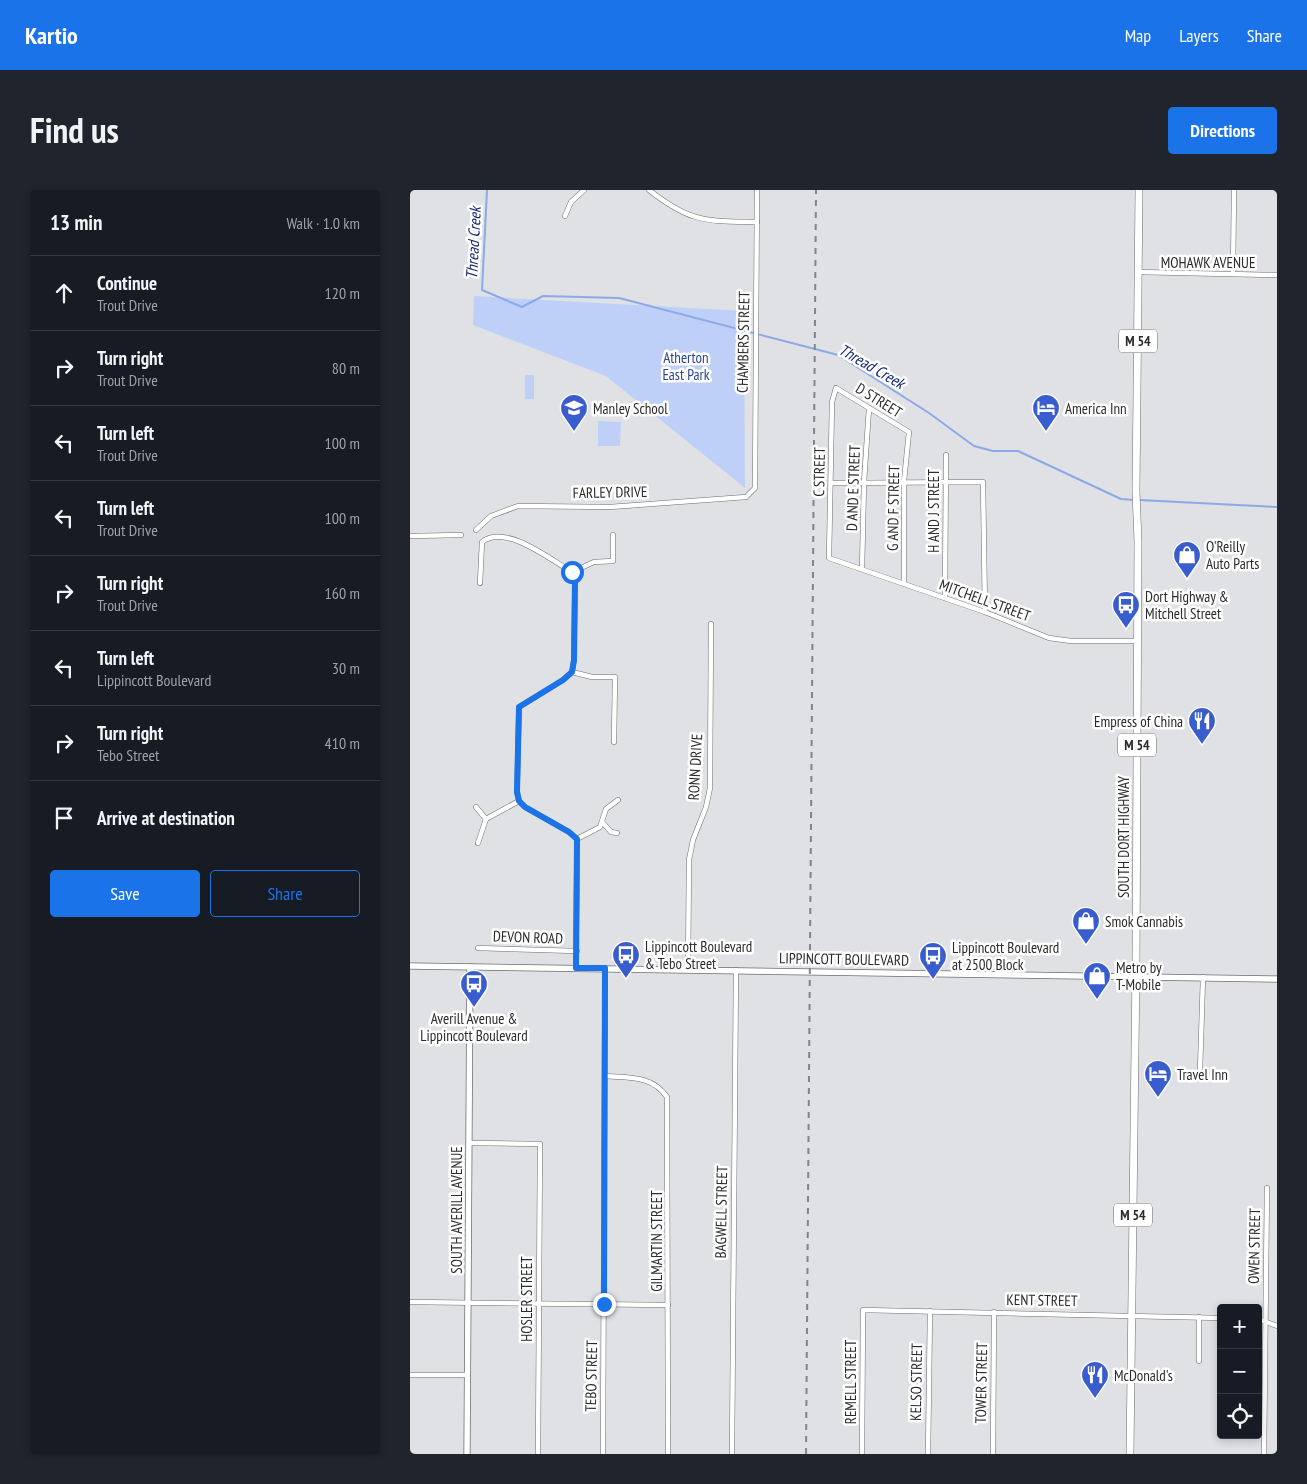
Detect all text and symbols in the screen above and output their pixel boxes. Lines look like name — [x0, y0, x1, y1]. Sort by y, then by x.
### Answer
text: Kartio — [25, 20, 78, 51]
text: Map — [1125, 24, 1151, 47]
text: Layers — [1179, 24, 1219, 47]
text: Share — [1247, 24, 1282, 47]
text: Find us — [30, 107, 119, 153]
button: Directions — [1168, 107, 1277, 154]
water label: Thread Creek — [461, 204, 485, 280]
text: 13 min — [50, 209, 102, 236]
text: Walk · 1.0 km — [286, 213, 360, 233]
street label: MOHAWK AVENUE — [1161, 253, 1255, 272]
text: Continue — [97, 271, 157, 295]
icon: ahead — [50, 279, 78, 307]
text: 120 m — [325, 283, 360, 303]
street label: CHAMBERS STREET — [733, 291, 753, 393]
text: Trout Drive — [97, 295, 158, 315]
road number: M 54 — [1119, 330, 1157, 352]
water label: Thread Creek — [836, 339, 910, 394]
text: Turn right — [97, 346, 163, 370]
park label: Atherton East Park — [662, 348, 710, 384]
icon: right — [50, 354, 78, 382]
text: 80 m — [332, 358, 360, 378]
text: Trout Drive — [97, 370, 158, 390]
street label: D STREET — [852, 378, 906, 422]
school or university icon: Manley School — [559, 393, 589, 432]
hotel icon: America Inn — [1031, 393, 1061, 432]
place label: Manley School — [593, 399, 668, 418]
place label: America Inn — [1065, 399, 1127, 418]
text: Turn left — [97, 421, 154, 445]
icon: left — [50, 429, 78, 457]
text: 100 m — [325, 433, 360, 453]
street label: D AND E STREET — [842, 444, 864, 532]
text: Trout Drive — [97, 445, 158, 465]
street label: C STREET — [809, 447, 829, 497]
street label: G AND F STREET — [883, 465, 903, 551]
street label: H AND J STREET — [924, 469, 943, 553]
street label: FARLEY DRIVE — [572, 482, 648, 502]
text: Turn left — [97, 496, 154, 520]
icon: left — [50, 504, 78, 532]
text: 100 m — [325, 508, 360, 528]
text: Trout Drive — [97, 520, 158, 540]
place label: O'Reilly Auto Parts — [1206, 537, 1259, 573]
shop icon: O'Reilly Auto Parts — [1172, 540, 1202, 579]
route start — [561, 561, 584, 584]
text: Turn right — [97, 571, 163, 595]
street label: MITCHELL STREET — [937, 575, 1033, 625]
icon: right — [50, 579, 78, 607]
text: 160 m — [325, 583, 360, 603]
place label: Dort Highway & Mitchell Street — [1145, 587, 1229, 623]
bus stop icon: Dort Highway & Mitchell Street — [1111, 590, 1141, 629]
text: Trout Drive — [97, 595, 158, 615]
text: Turn left — [97, 646, 154, 670]
icon: left — [50, 654, 78, 682]
text: 30 m — [332, 658, 360, 678]
text: Lippincott Boulevard — [97, 670, 211, 690]
restaurant icon: Empress of China — [1187, 706, 1217, 745]
place label: Empress of China — [1094, 712, 1183, 731]
text: Turn right — [97, 721, 163, 745]
icon: right — [50, 729, 78, 757]
text: 410 m — [325, 733, 360, 753]
street label: RONN DRIVE — [684, 733, 706, 801]
road number: M 54 — [1118, 734, 1156, 756]
text: Tebo Street — [97, 745, 159, 765]
street label: SOUTH DORT HIGHWAY — [1114, 776, 1133, 898]
icon: arrive — [50, 804, 78, 832]
text: Arrive at destination — [97, 806, 235, 830]
button: Save — [50, 870, 200, 917]
button: Share — [210, 870, 360, 917]
shop icon: Smok Cannabis — [1071, 906, 1101, 945]
place label: Smok Cannabis — [1105, 912, 1183, 931]
street label: DEVON ROAD — [493, 926, 563, 948]
place label: Lippincott Boulevard & Tebo Street — [645, 937, 752, 973]
place label: Lippincott Boulevard at 2500 Block — [952, 938, 1059, 974]
bus stop icon: Lippincott Boulevard & Tebo Street — [611, 940, 641, 979]
bus stop icon: Lippincott Boulevard at 2500 Block — [918, 941, 948, 980]
street label: LIPPINCOTT BOULEVARD — [779, 948, 909, 970]
place label: Metro by T-Mobile — [1116, 958, 1162, 994]
shop icon: Metro by T-Mobile — [1082, 961, 1112, 1000]
bus stop icon: Averill Avenue & Lippincott Boulevard — [459, 969, 489, 1008]
place label: Averill Avenue & Lippincott Boulevard — [420, 1009, 528, 1045]
hotel icon: Travel Inn — [1143, 1059, 1173, 1098]
place label: Travel Inn — [1177, 1065, 1228, 1084]
street label: SOUTH AVERILL AVENUE — [447, 1146, 466, 1274]
street label: BAGWELL STREET — [711, 1165, 731, 1259]
street label: GILMARTIN STREET — [647, 1190, 666, 1292]
road number: M 54 — [1114, 1204, 1152, 1226]
street label: OWEN STREET — [1244, 1208, 1264, 1284]
street label: HOSLER STREET — [517, 1256, 536, 1342]
street label: KENT STREET — [1006, 1290, 1078, 1310]
route end — [593, 1293, 616, 1316]
map controls — [1217, 1304, 1262, 1439]
button: + — [1217, 1304, 1262, 1349]
street label: REMELL STREET — [841, 1339, 860, 1424]
street label: TEBO STREET — [581, 1340, 601, 1412]
street label: TOWER STREET — [971, 1342, 991, 1424]
street label: KELSO STREET — [906, 1343, 926, 1421]
button: − — [1217, 1349, 1262, 1394]
restaurant icon: McDonald's — [1080, 1360, 1110, 1399]
place label: McDonald's — [1114, 1366, 1173, 1385]
button: locate — [1217, 1394, 1262, 1439]

